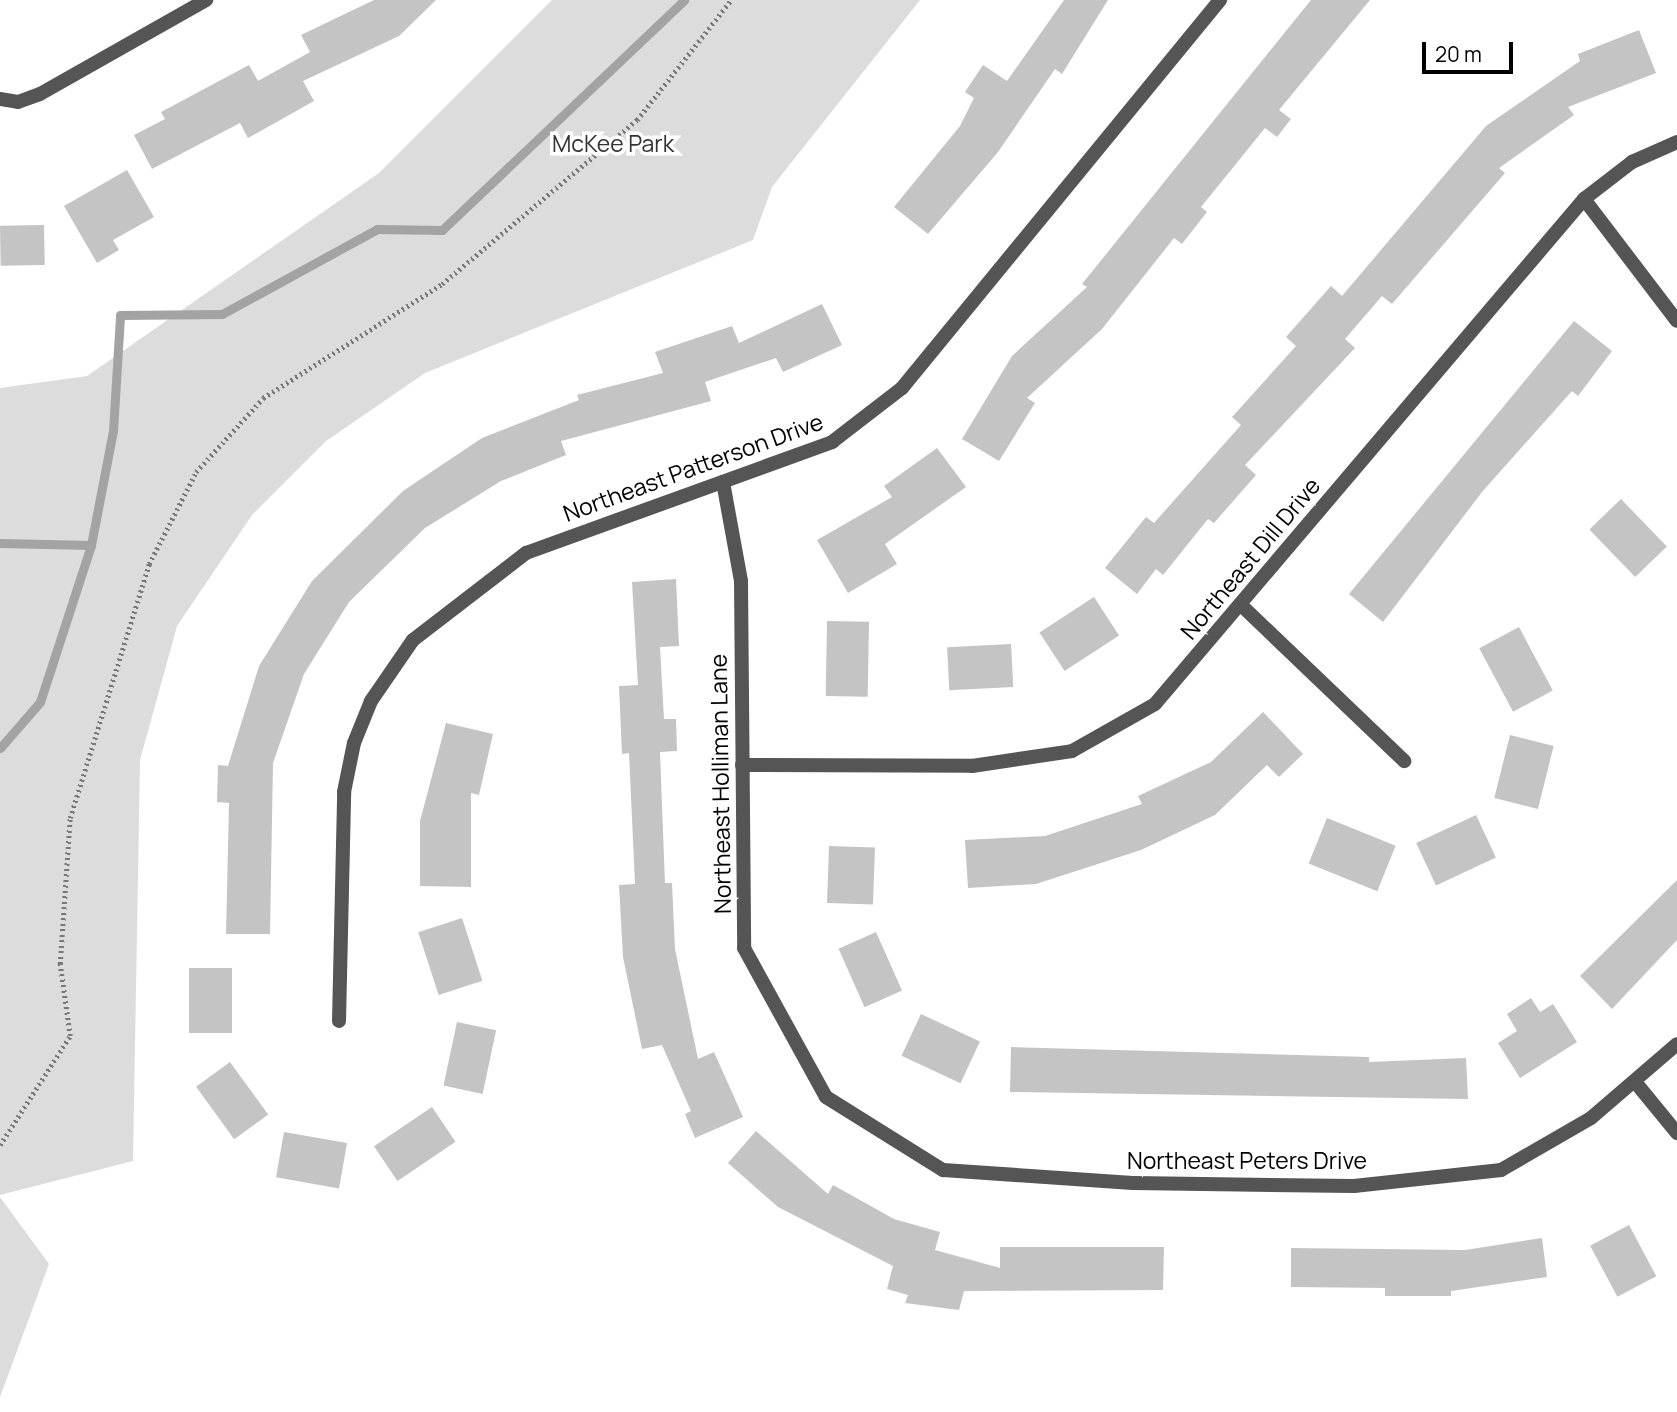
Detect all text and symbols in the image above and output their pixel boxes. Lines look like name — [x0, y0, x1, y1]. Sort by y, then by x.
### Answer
scale bar — [1425, 28, 1516, 72]
text: 20 m — [1435, 40, 1482, 68]
park label: McKee Park — [552, 129, 674, 157]
street label: Northeast Patterson Drive — [559, 407, 827, 527]
street label: Northeast Dill Drive — [1174, 472, 1326, 644]
street label: Northeast Holliman Lane — [704, 654, 736, 914]
street label: Northeast Peters Drive — [1127, 1146, 1367, 1174]

